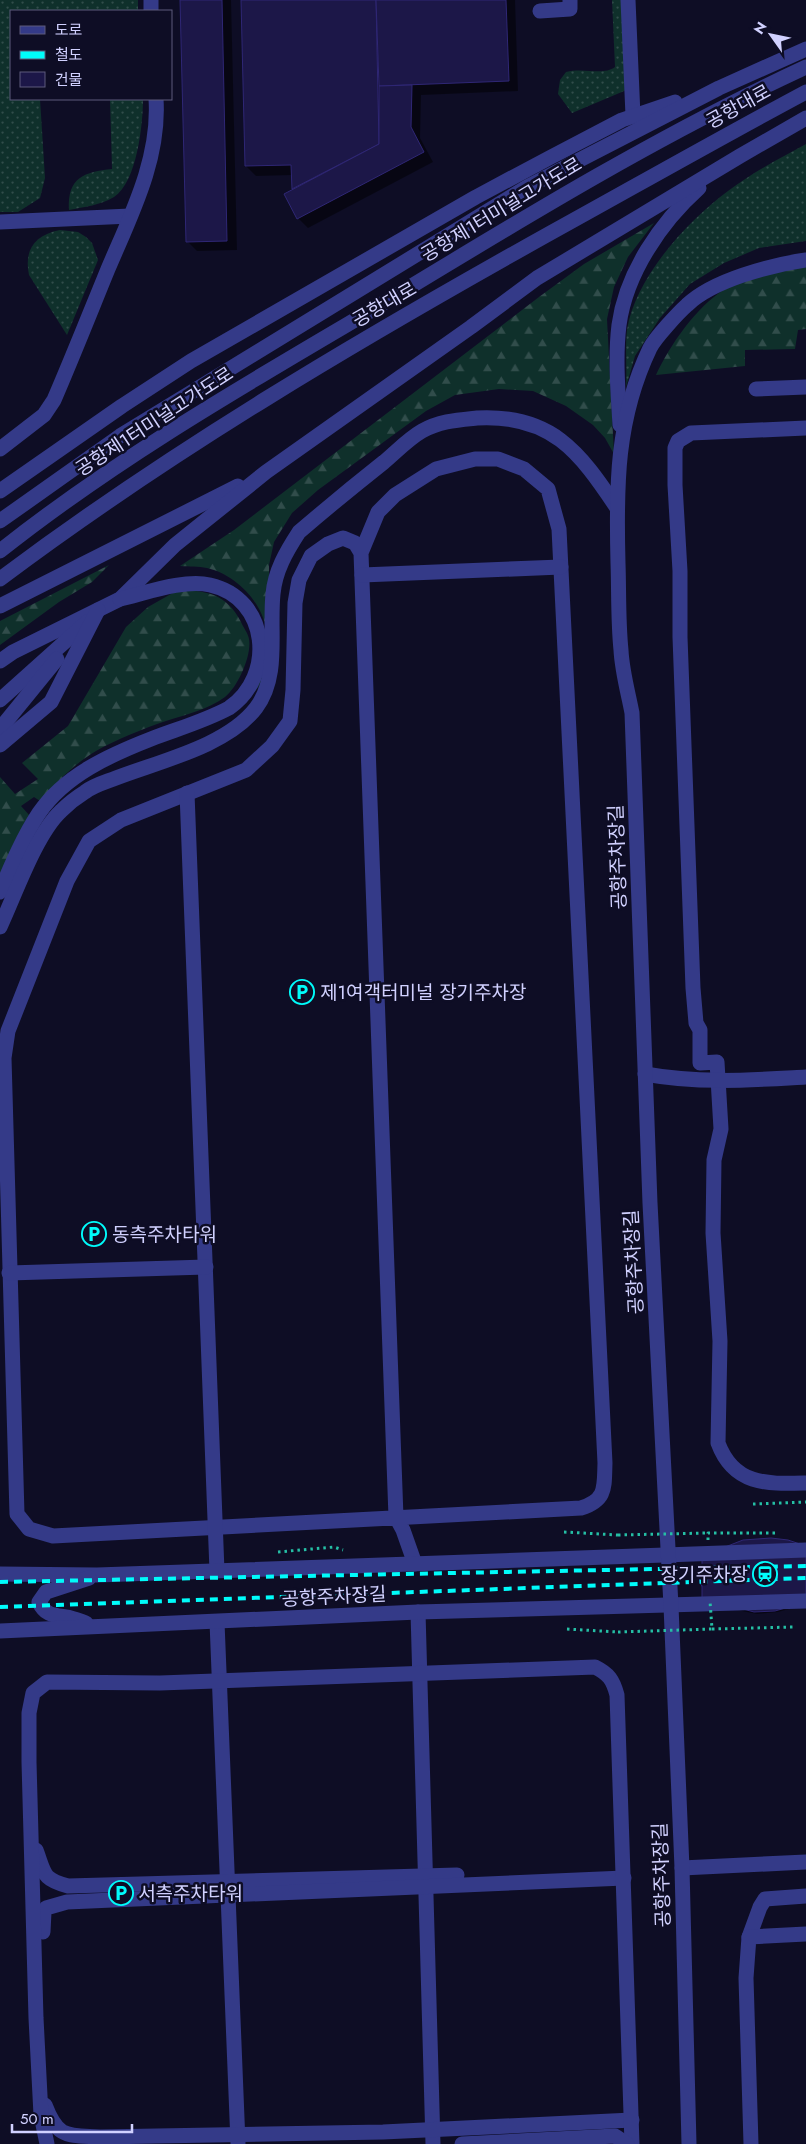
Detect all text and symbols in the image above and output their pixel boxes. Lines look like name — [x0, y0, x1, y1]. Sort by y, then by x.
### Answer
legend — [10, 10, 172, 100]
north arrow — [746, 10, 796, 60]
text: N — [749, 18, 772, 38]
text: 도로 — [55, 19, 83, 41]
text: 철도 — [55, 44, 83, 66]
text: 건물 — [55, 69, 83, 91]
street label: 공항대로 — [701, 78, 775, 135]
street label: 공항제1터미널고가도로 — [416, 151, 587, 268]
street label: 공항대로 — [347, 275, 421, 334]
street label: 공항제1터미널고가도로 — [70, 360, 239, 483]
street label: 공항주차장길 — [602, 804, 633, 910]
parking icon: 제1여객터미널 장기주차장 — [289, 979, 315, 1005]
place label: 제1여객터미널 장기주차장 — [320, 979, 527, 1006]
street label: 공항주차장길 — [617, 1209, 650, 1315]
parking icon: 동측주차타워 — [81, 1221, 107, 1247]
place label: 동측주차타워 — [112, 1221, 217, 1248]
place label: 장기주차장 — [661, 1561, 748, 1588]
station icon: 장기주차장 — [752, 1561, 778, 1587]
street label: 공항주차장길 — [281, 1580, 387, 1613]
street label: 공항주차장길 — [646, 1822, 677, 1928]
parking icon: 서측주차타워 — [108, 1880, 134, 1906]
place label: 서측주차타워 — [138, 1880, 243, 1907]
scale bar — [12, 2102, 132, 2134]
text: 50 m — [20, 2108, 54, 2130]

